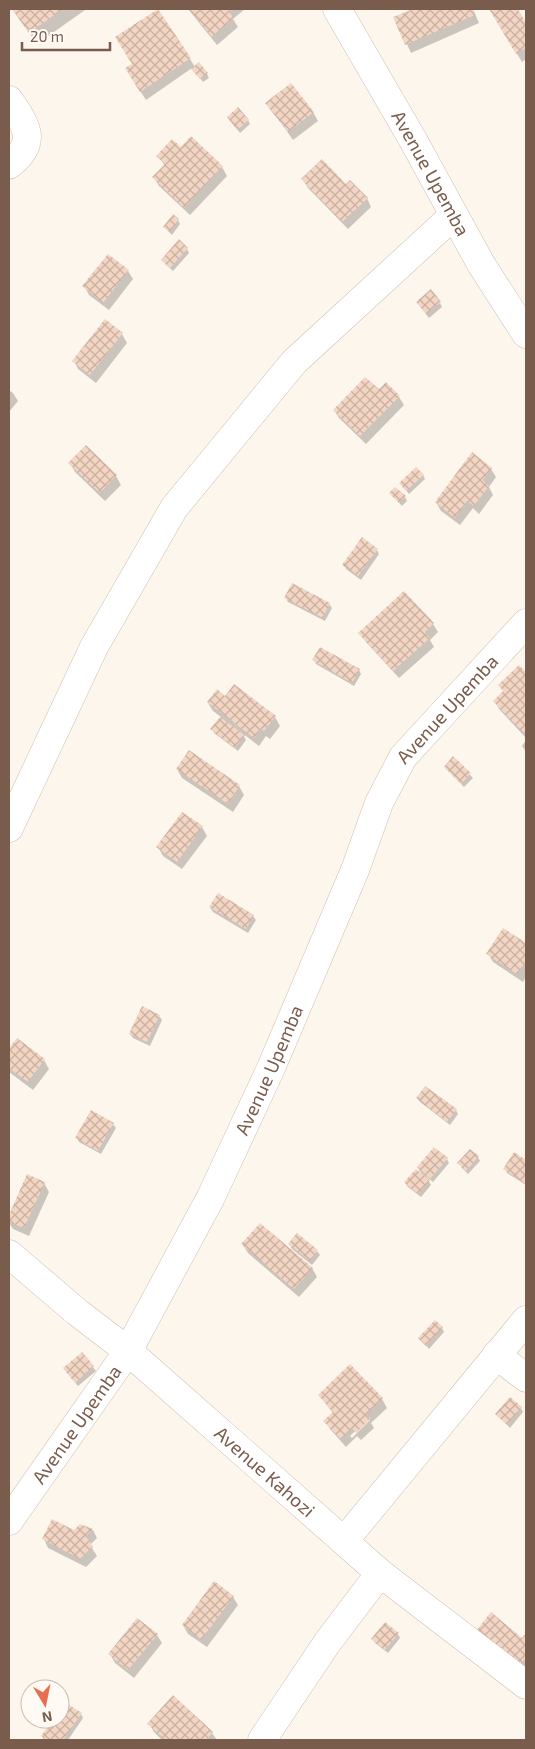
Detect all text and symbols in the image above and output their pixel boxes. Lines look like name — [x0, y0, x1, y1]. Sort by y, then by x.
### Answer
scale bar — [22, 20, 110, 52]
text: 20 m — [30, 27, 64, 45]
street label: Avenue Upemba — [387, 106, 475, 240]
street label: Avenue Upemba — [391, 649, 502, 768]
street label: Avenue Upemba — [229, 1001, 307, 1138]
street label: Avenue Upemba — [27, 1360, 126, 1488]
street label: Avenue Kahozi — [210, 1421, 320, 1521]
north arrow — [20, 1679, 70, 1729]
text: N — [41, 1708, 54, 1727]

